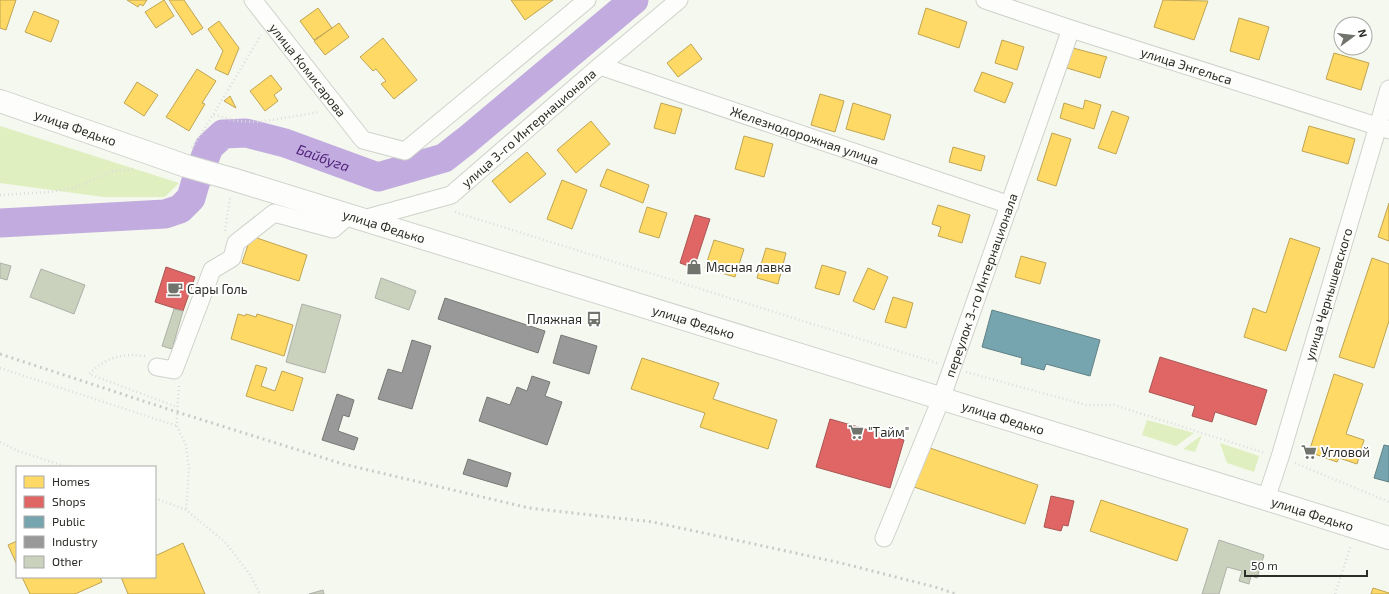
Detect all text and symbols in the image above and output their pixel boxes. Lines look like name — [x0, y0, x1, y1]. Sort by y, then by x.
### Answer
north arrow — [1333, 16, 1373, 56]
street label: улица Комисарова — [266, 20, 350, 120]
text: N — [1356, 28, 1370, 39]
street label: улица Энгельса — [1139, 44, 1234, 88]
street label: улица 3-го Интернационала — [458, 65, 599, 190]
street label: Железнодорожная улица — [728, 103, 881, 168]
street label: улица Федько — [32, 106, 119, 149]
water label: Байбуга — [295, 140, 352, 175]
street label: переулок 3-го Интернационала — [941, 191, 1021, 379]
street label: улица Федько — [341, 206, 427, 246]
street label: улица Чернышевского — [1301, 226, 1355, 363]
shop icon: Мясная лавка — [685, 258, 703, 276]
place label: Мясная лавка — [706, 259, 791, 275]
cafe icon: Сары Голь — [166, 280, 184, 298]
place label: Сары Голь — [187, 281, 248, 297]
street label: улица Федько — [650, 302, 737, 342]
bus stop icon: Пляжная — [585, 310, 603, 328]
place label: Пляжная — [527, 311, 582, 327]
street label: улица Федько — [960, 397, 1046, 438]
supermarket icon: "Тайм" — [847, 423, 865, 441]
place label: "Тайм" — [868, 424, 909, 440]
supermarket icon: Угловой — [1300, 443, 1318, 461]
place label: Угловой — [1321, 444, 1370, 460]
legend — [16, 466, 156, 578]
text: Homes — [52, 474, 90, 488]
street label: улица Федько — [1269, 493, 1356, 534]
text: Shops — [52, 494, 86, 508]
text: Public — [52, 514, 85, 528]
text: Industry — [52, 534, 98, 548]
scale bar — [1245, 552, 1367, 578]
text: Other — [52, 554, 83, 568]
text: 50 m — [1251, 558, 1278, 572]

